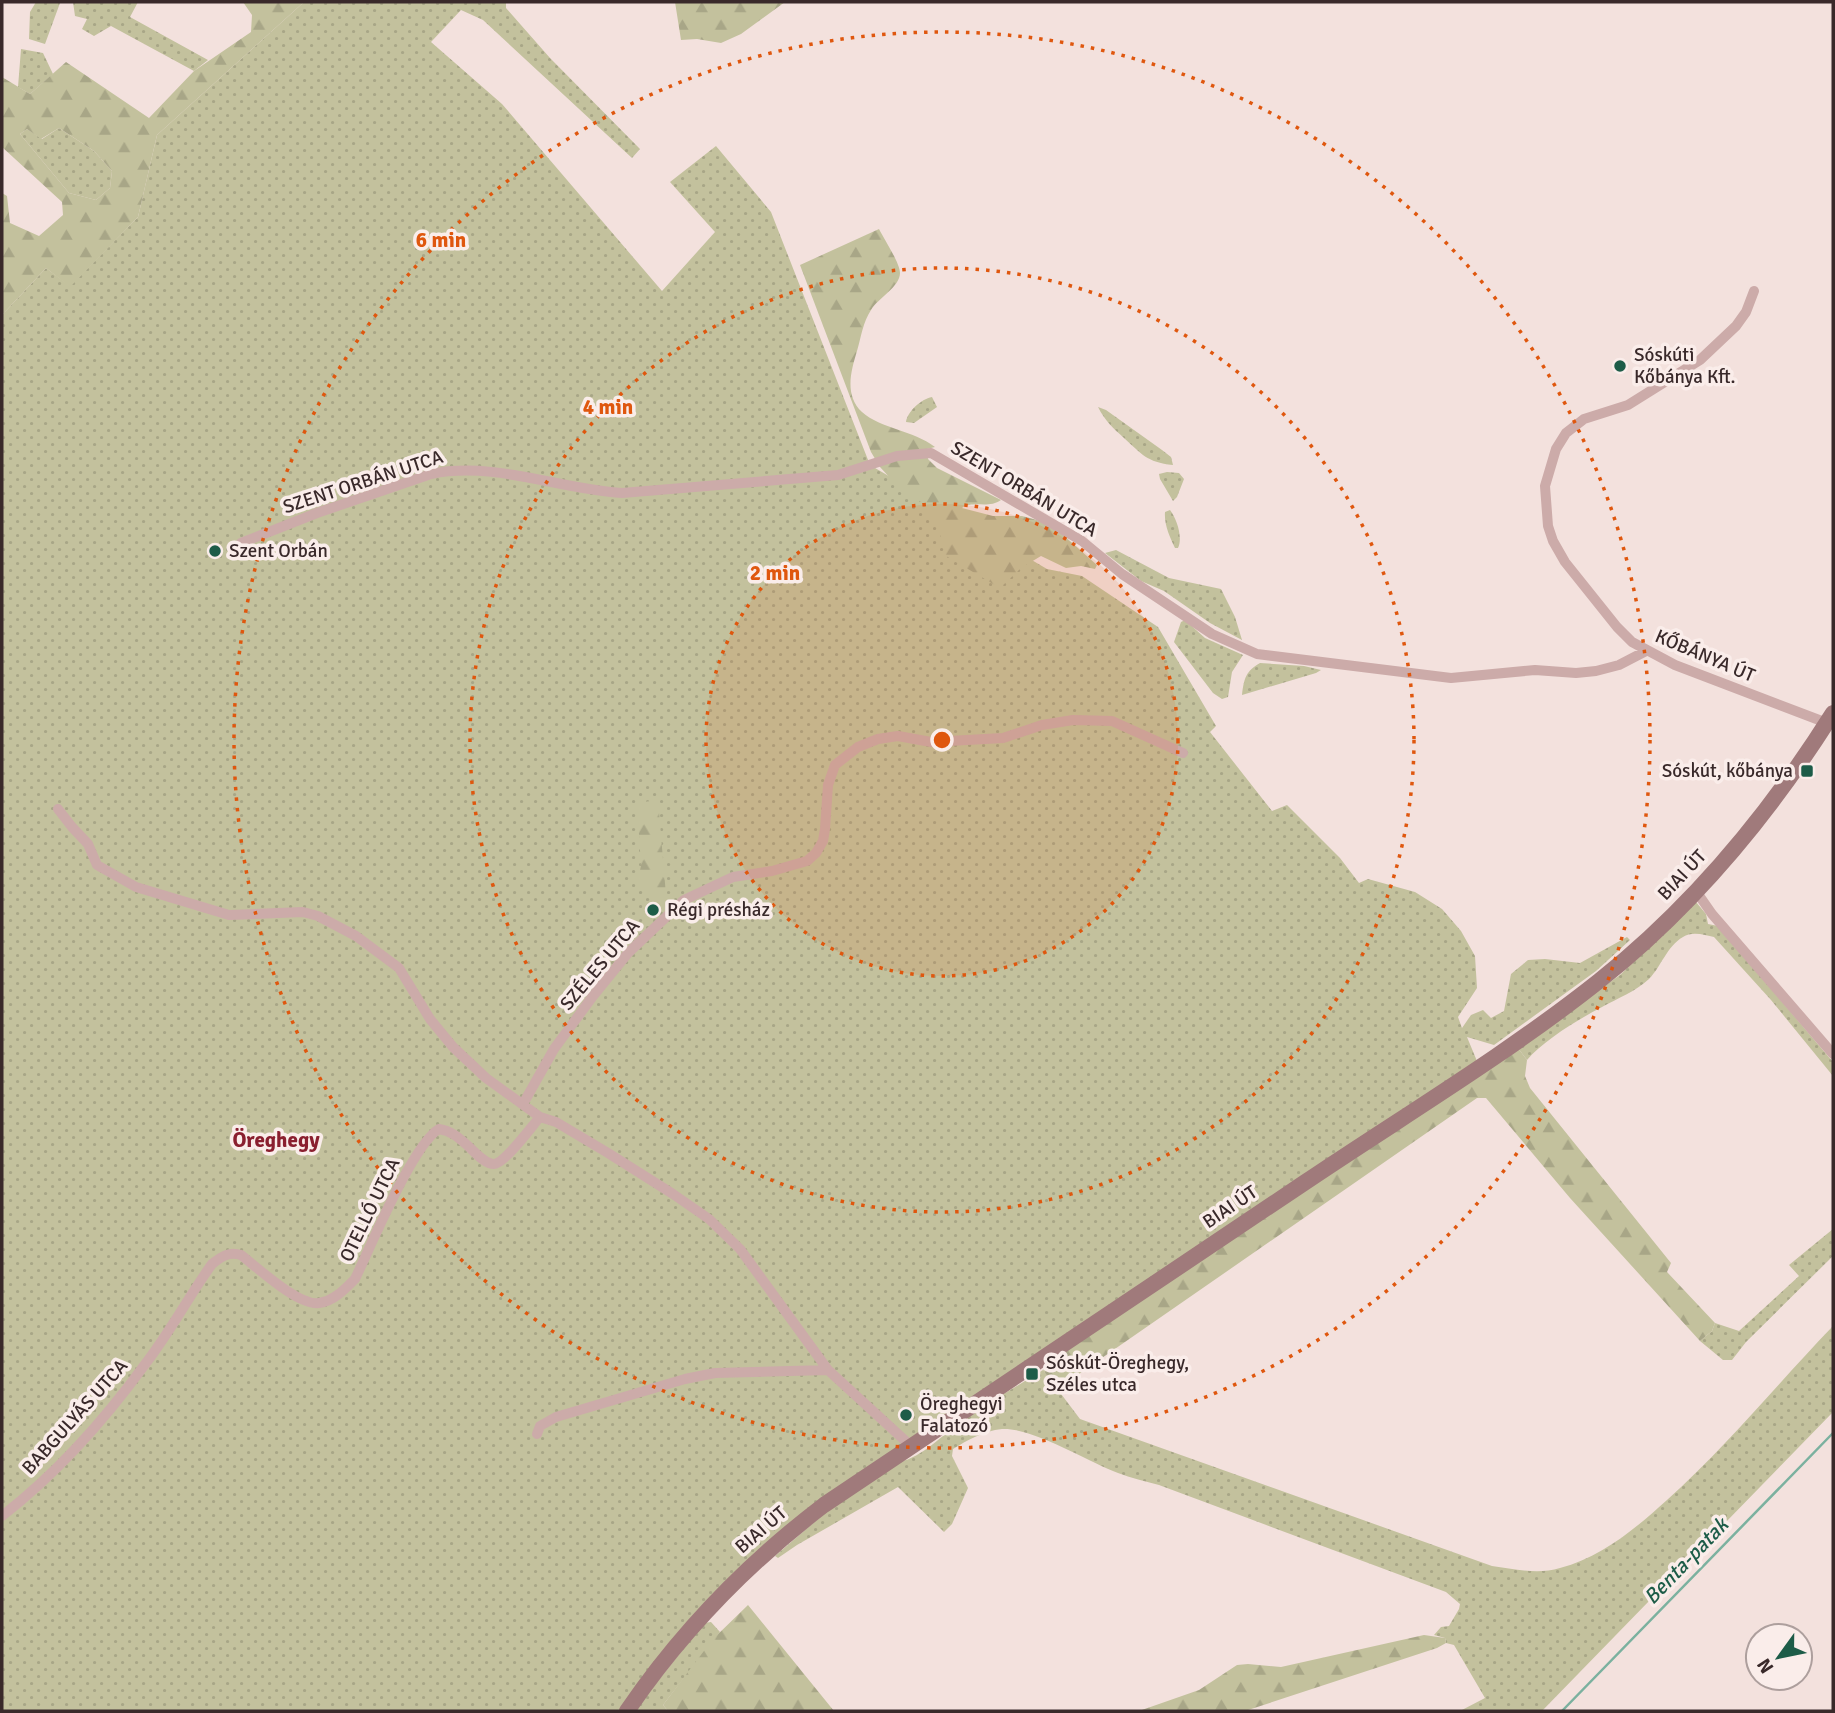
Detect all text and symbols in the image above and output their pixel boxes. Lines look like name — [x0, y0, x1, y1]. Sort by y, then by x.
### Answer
text: 6 min — [416, 227, 466, 253]
place label: Sóskúti Kőbánya Kft. — [1634, 343, 1736, 389]
marker: Sóskúti Kőbánya Kft. — [1612, 358, 1628, 374]
text: 4 min — [583, 394, 633, 420]
street label: SZENT ORBÁN UTCA — [946, 436, 1102, 542]
street label: SZENT ORBÁN UTCA — [280, 445, 446, 519]
place label: Szent Orbán — [229, 539, 328, 563]
marker: Szent Orbán — [207, 543, 223, 559]
text: 2 min — [750, 560, 800, 586]
street label: KŐBÁNYA ÚT — [1651, 624, 1759, 688]
centre of rings — [930, 728, 954, 752]
place label: Sóskút, kőbánya — [1662, 759, 1793, 783]
marker: Sóskút, kőbánya — [1799, 763, 1815, 779]
street label: BIAI ÚT — [1653, 844, 1712, 905]
place label: Régi présház — [667, 898, 770, 922]
marker: Régi présház — [645, 902, 661, 918]
street label: SZÉLES UTCA — [555, 914, 645, 1015]
district label: Öreghegy — [232, 1127, 320, 1153]
street label: OTELLÓ UTCA — [335, 1154, 406, 1266]
street label: BIAI ÚT — [1198, 1180, 1262, 1234]
place label: Sóskút-Öreghegy, Széles utca — [1046, 1351, 1189, 1397]
street label: BABGULYÁS UTCA — [17, 1354, 133, 1480]
marker: Sóskút-Öreghegy, Széles utca — [1024, 1366, 1040, 1382]
place label: Öreghegyi Falatozó — [920, 1392, 1003, 1438]
marker: Öreghegyi Falatozó — [898, 1407, 914, 1423]
street label: BIAI ÚT — [730, 1501, 792, 1559]
water label: Benta-patak — [1638, 1511, 1735, 1610]
north arrow — [1744, 1622, 1814, 1692]
text: N — [1752, 1654, 1779, 1678]

